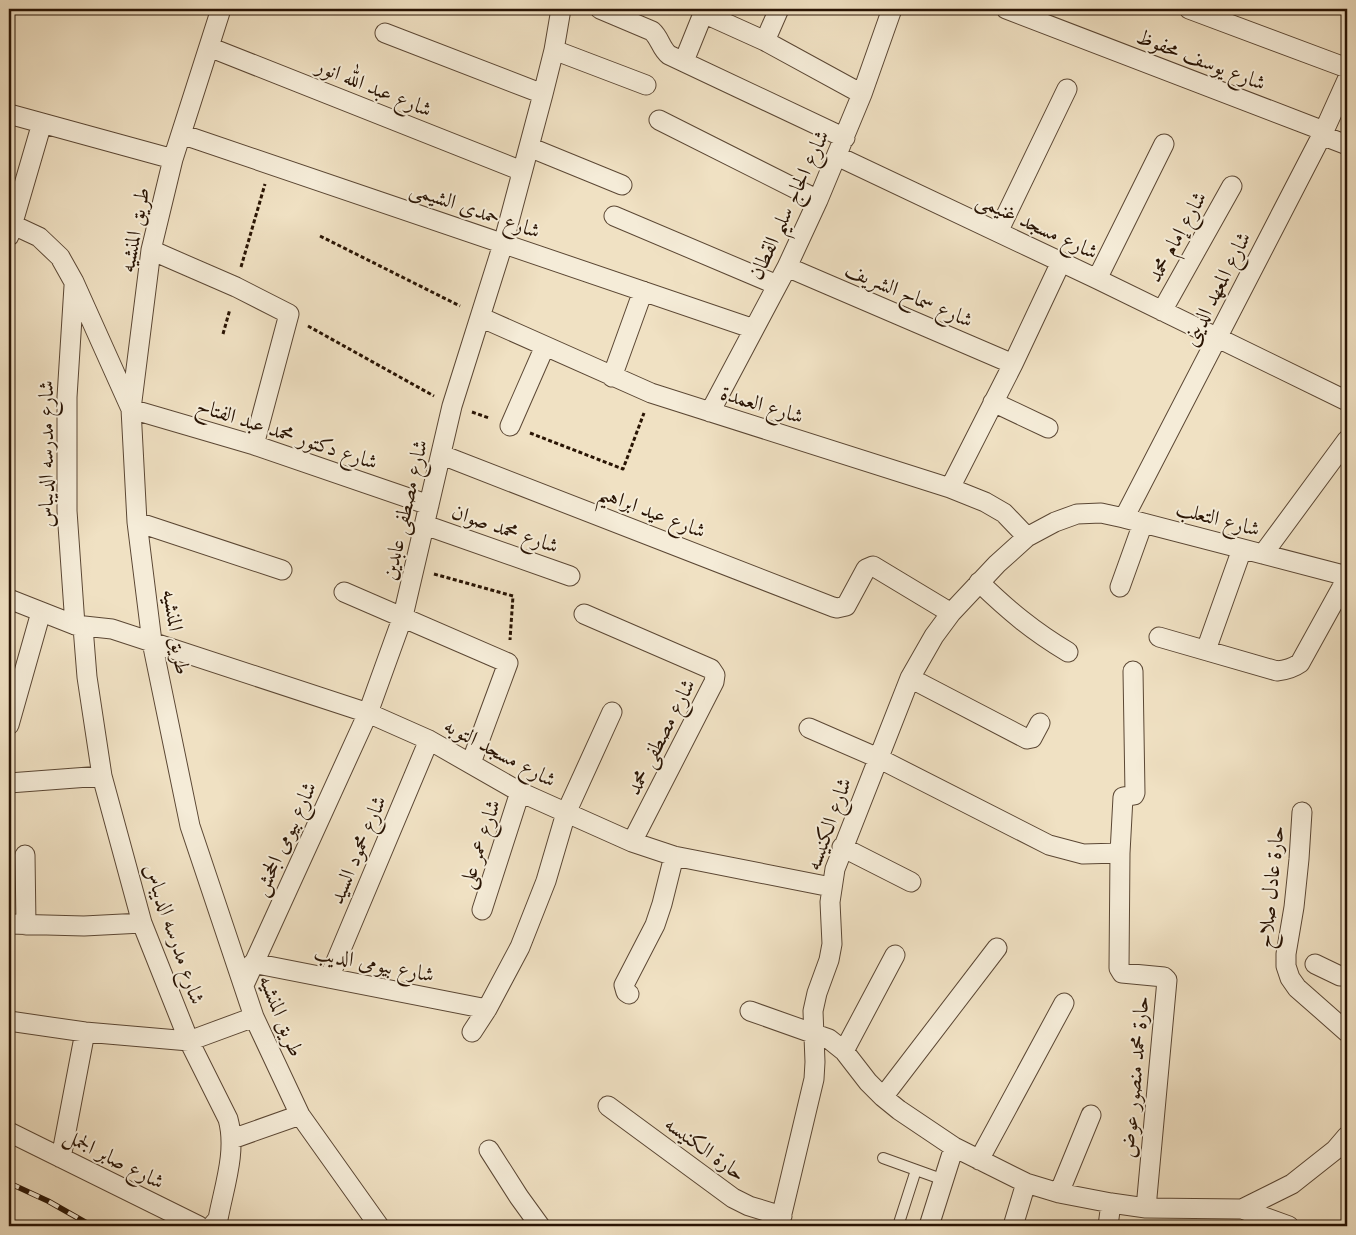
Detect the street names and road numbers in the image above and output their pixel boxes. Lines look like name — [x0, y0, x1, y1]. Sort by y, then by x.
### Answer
street label: شارع يوسف محفوظ — [1131, 22, 1270, 101]
street label: شارع عبد الله انور — [309, 48, 437, 127]
street label: شارع الحاج سليم القطان — [742, 125, 842, 287]
street label: شارع حمدى الشيمى — [405, 174, 544, 249]
street label: طريق المنشيه — [113, 185, 157, 275]
street label: شارع مسجد غنيمى — [970, 185, 1103, 270]
street label: شارع إمام محمد — [1140, 186, 1217, 289]
street label: شارع المعهد الدينى — [1176, 227, 1261, 352]
street label: شارع سماح الشريف — [839, 255, 978, 339]
street label: شارع العمدة — [716, 379, 807, 434]
street label: شارع مدرسه الديباس — [32, 380, 64, 528]
street label: شارع دكتور محمد عبد الفتاح — [191, 391, 381, 481]
street label: شارع مصطفى عابدين — [375, 437, 438, 584]
street label: شارع عيد ابراهيم — [592, 478, 710, 551]
street label: شارع التعلب — [1172, 494, 1263, 547]
street label: شارع محمد صوان — [447, 497, 562, 564]
street label: طريق المنشيه — [155, 587, 197, 677]
street label: شارع مصطفى محمد — [619, 674, 705, 801]
street label: شارع مسجد التوبه — [437, 711, 561, 797]
street label: شارع الكنيسه — [799, 774, 862, 875]
street label: شارع بيومى الجحش — [246, 777, 327, 902]
street label: شارع محمود السيد — [322, 791, 397, 910]
street label: شارع عمر على — [452, 796, 511, 893]
street label: حارة عادل صلاح — [1250, 824, 1296, 950]
street label: شارع مدرسه الديباس — [133, 860, 212, 1009]
street label: شارع بيومى الديب — [311, 938, 437, 993]
street label: طريق المنشيه — [251, 971, 311, 1061]
street label: حارة محمد منصور عوض — [1113, 995, 1157, 1159]
street label: حارة الكنيسه — [658, 1110, 752, 1188]
street label: شارع صابر الجمل — [58, 1121, 169, 1199]

